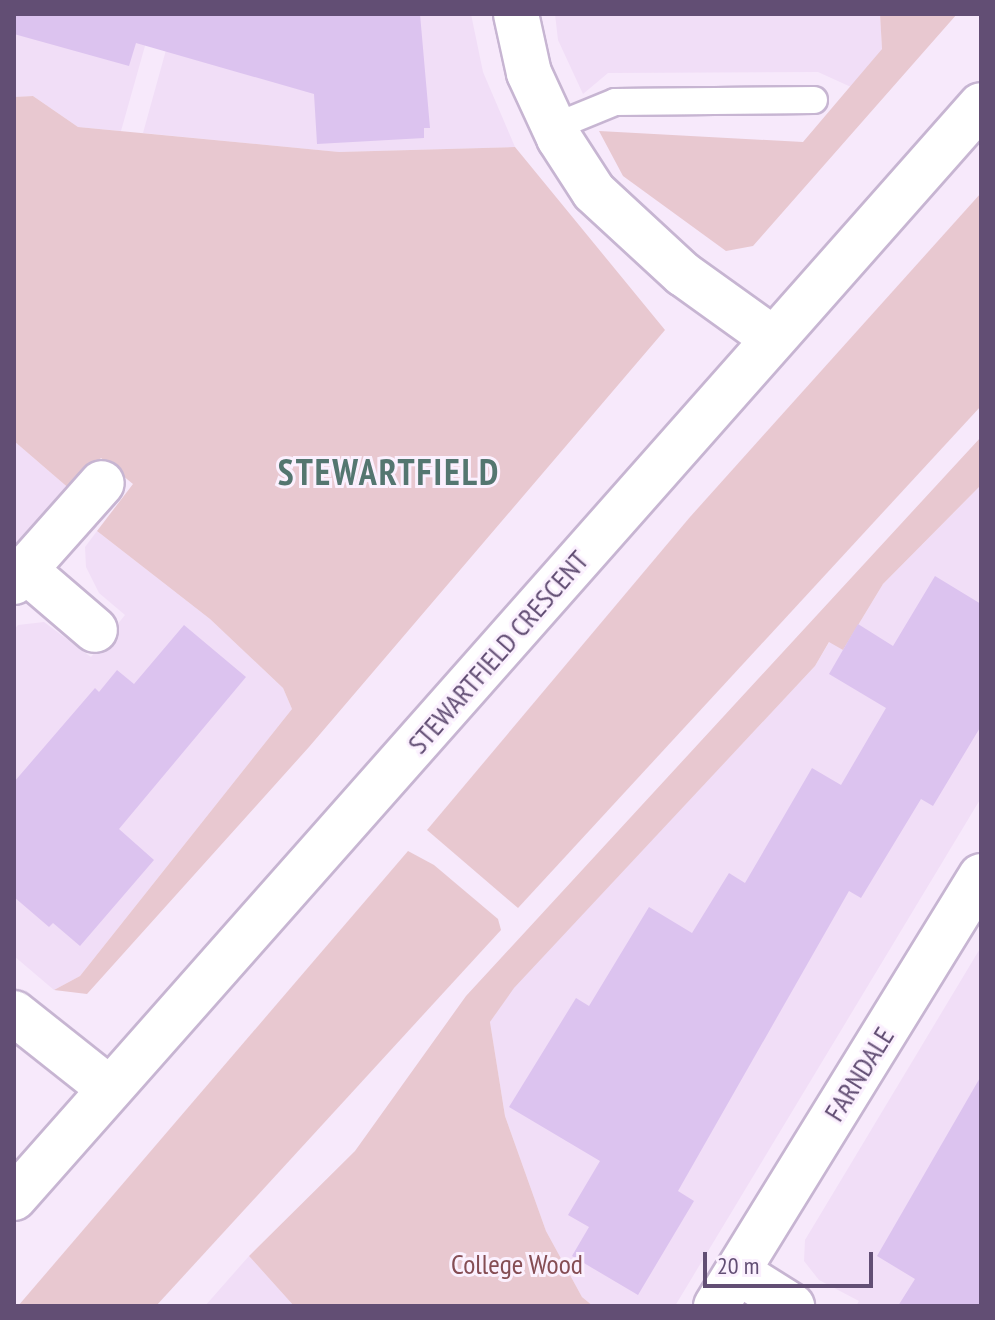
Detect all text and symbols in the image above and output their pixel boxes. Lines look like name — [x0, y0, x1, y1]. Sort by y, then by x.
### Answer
district label: STEWARTFIELD — [278, 450, 500, 494]
street label: STEWARTFIELD CRESCENT — [401, 544, 595, 760]
street label: FARNDALE — [817, 1021, 901, 1127]
scale bar — [707, 1236, 877, 1286]
park label: College Wood — [451, 1247, 583, 1281]
text: 20 m — [717, 1250, 759, 1281]

